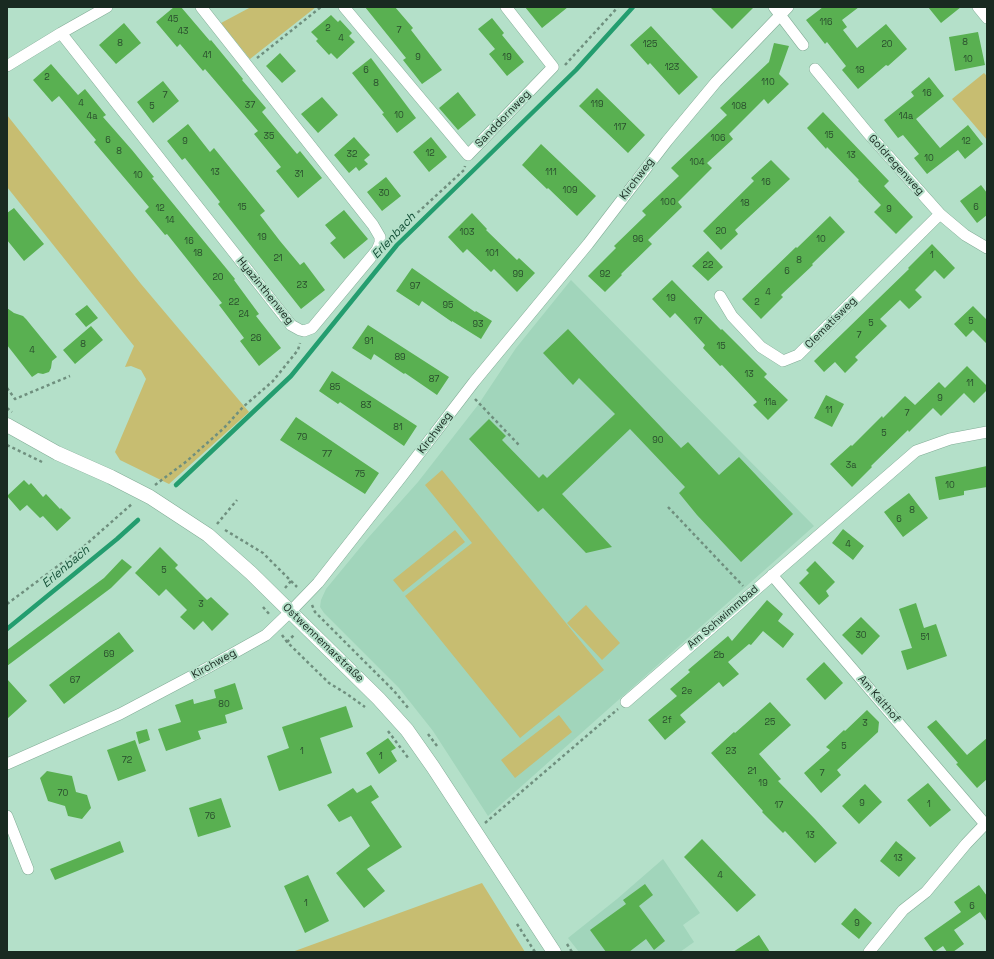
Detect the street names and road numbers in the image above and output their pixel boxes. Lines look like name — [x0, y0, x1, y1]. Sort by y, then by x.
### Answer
street label: Sanddornweg — [473, 88, 533, 150]
street label: Goldregenweg — [865, 132, 927, 198]
street label: Kirchweg — [617, 156, 657, 202]
street label: Hyazinthenweg — [234, 255, 296, 327]
street label: Clematisweg — [802, 294, 860, 352]
street label: Kirchweg — [415, 410, 455, 456]
street label: Am Schwimmbad — [685, 582, 761, 652]
street label: Ostwennemarstraße — [280, 601, 366, 685]
street label: Kirchweg — [189, 646, 239, 682]
street label: Am Kalthof — [855, 673, 903, 725]

